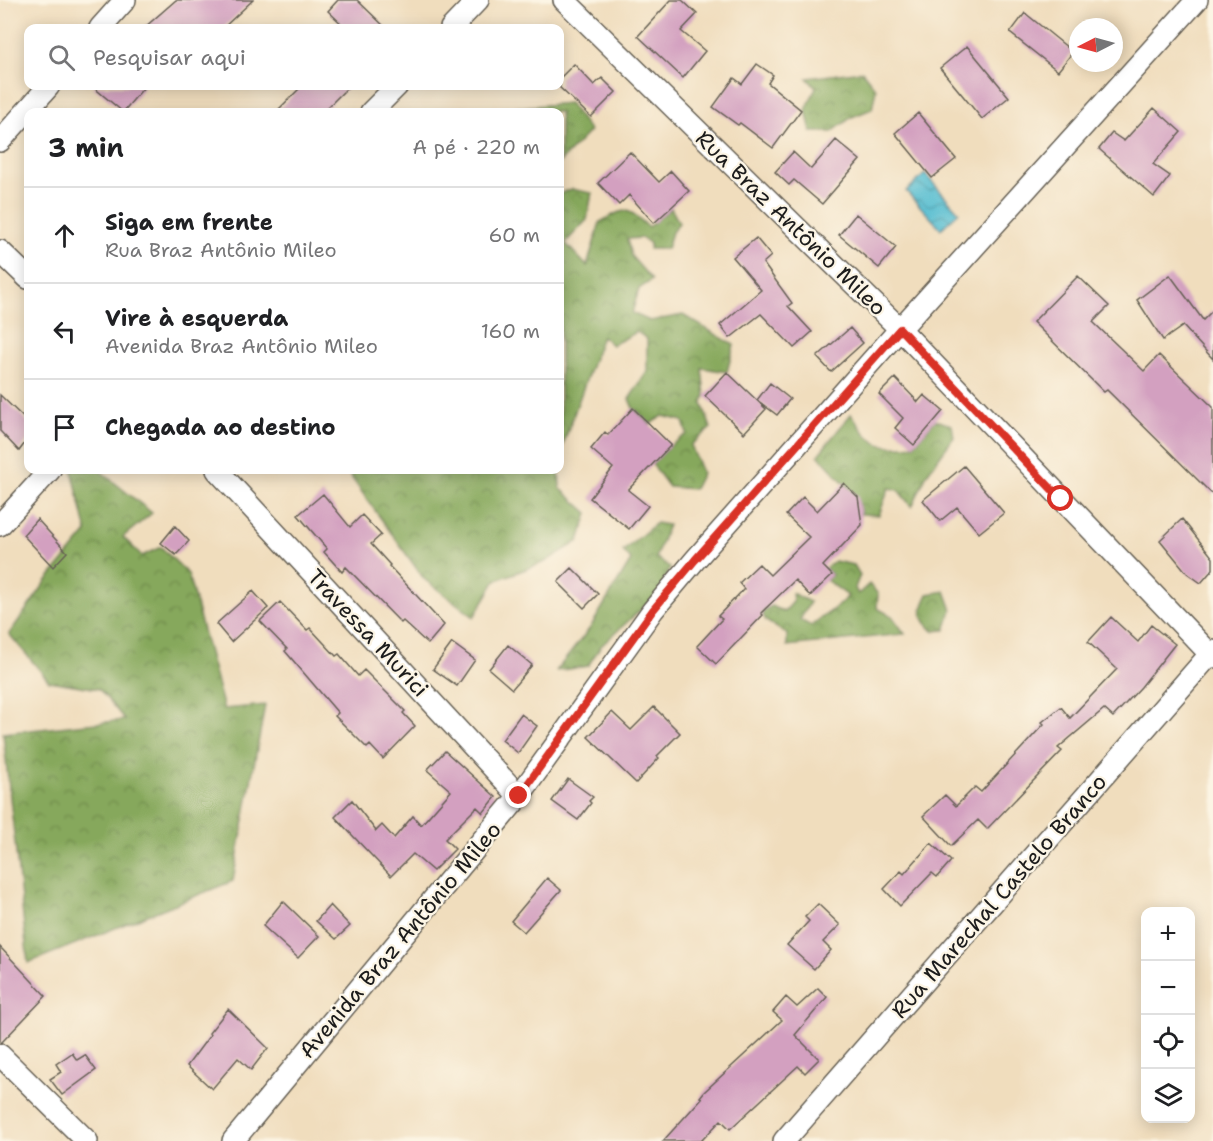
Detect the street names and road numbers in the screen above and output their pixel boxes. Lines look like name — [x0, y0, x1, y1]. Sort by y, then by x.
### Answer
street label: Rua Braz Antônio Mileo — [689, 124, 893, 322]
street label: Travessa Murici — [301, 563, 435, 703]
street label: Rua Marechal Castelo Branco — [885, 768, 1113, 1024]
street label: Avenida Braz Antônio Mileo — [292, 816, 508, 1064]

